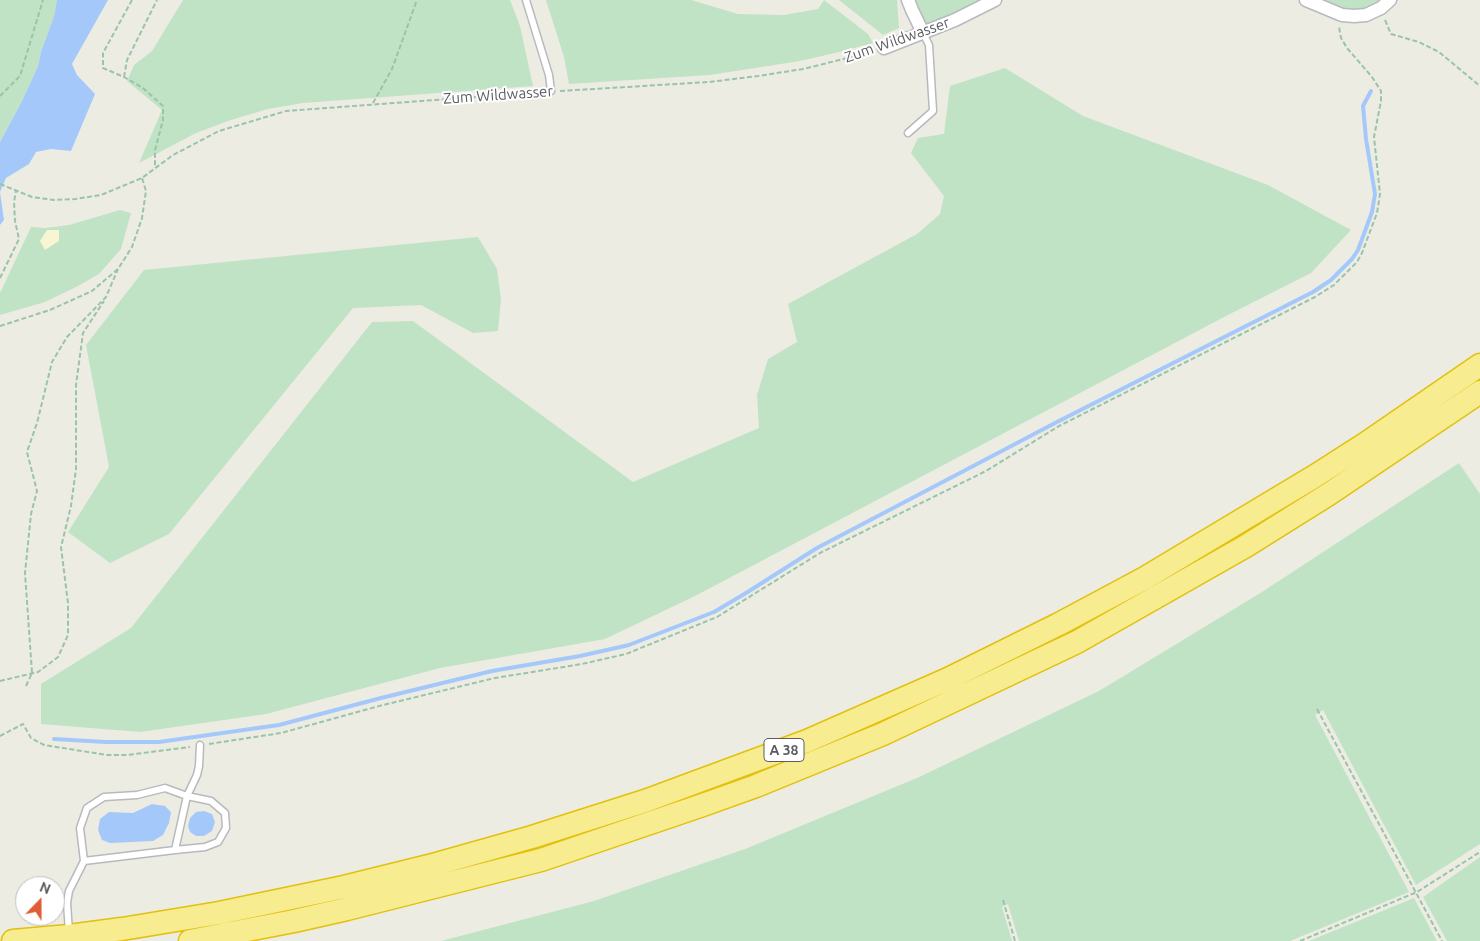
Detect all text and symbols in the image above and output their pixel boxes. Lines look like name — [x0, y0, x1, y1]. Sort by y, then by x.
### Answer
street label: Zum Wildwasser — [842, 14, 952, 66]
street label: Zum Wildwasser — [442, 82, 554, 108]
road number: A 38 — [764, 738, 804, 762]
north arrow — [15, 876, 65, 926]
text: N — [37, 879, 53, 897]

